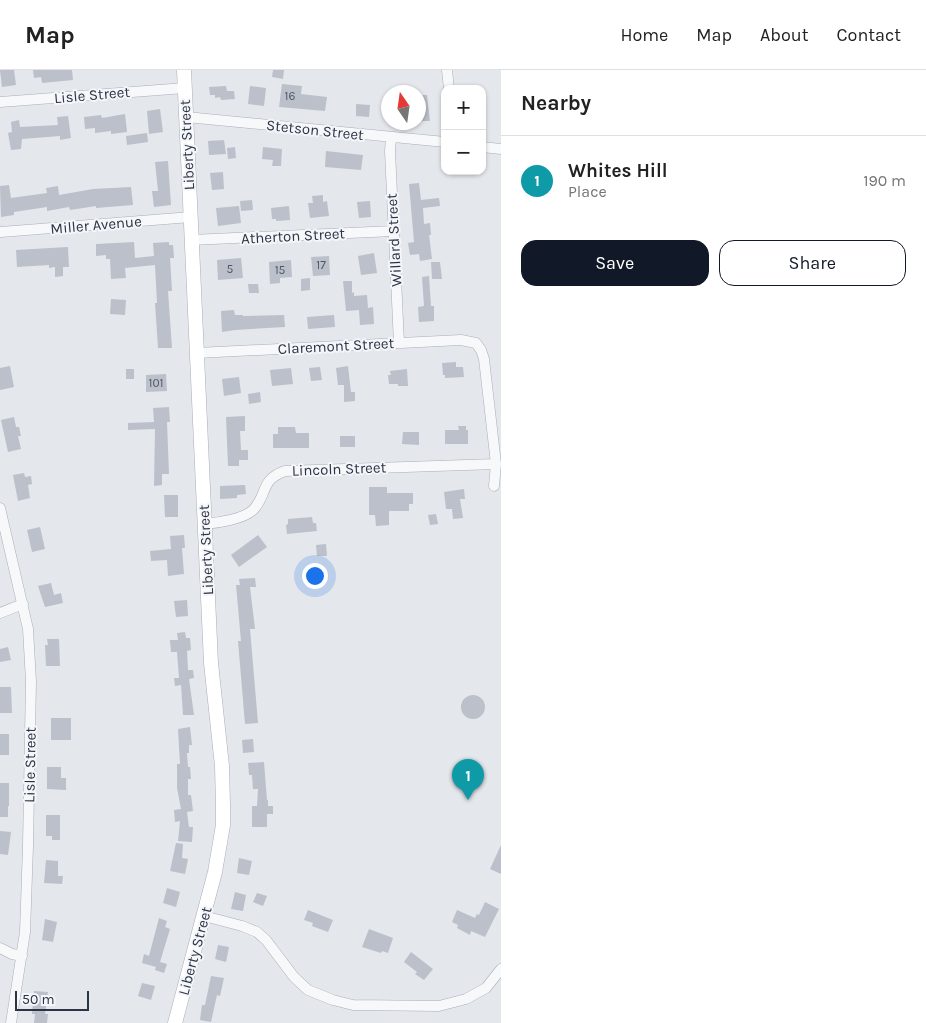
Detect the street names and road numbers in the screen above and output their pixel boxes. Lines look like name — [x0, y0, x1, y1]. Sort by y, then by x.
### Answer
street label: Lisle Street — [53, 83, 131, 107]
street label: Liberty Street — [176, 99, 198, 191]
street label: Stetson Street — [265, 116, 365, 144]
street label: Willard Street — [383, 192, 405, 287]
street label: Miller Avenue — [50, 212, 142, 238]
street label: Atherton Street — [241, 224, 346, 248]
street label: Claremont Street — [277, 334, 395, 358]
street label: Lincoln Street — [291, 458, 387, 480]
street label: Liberty Street — [195, 504, 217, 596]
street label: Lisle Street — [20, 726, 40, 803]
street label: Liberty Street — [175, 904, 216, 997]

